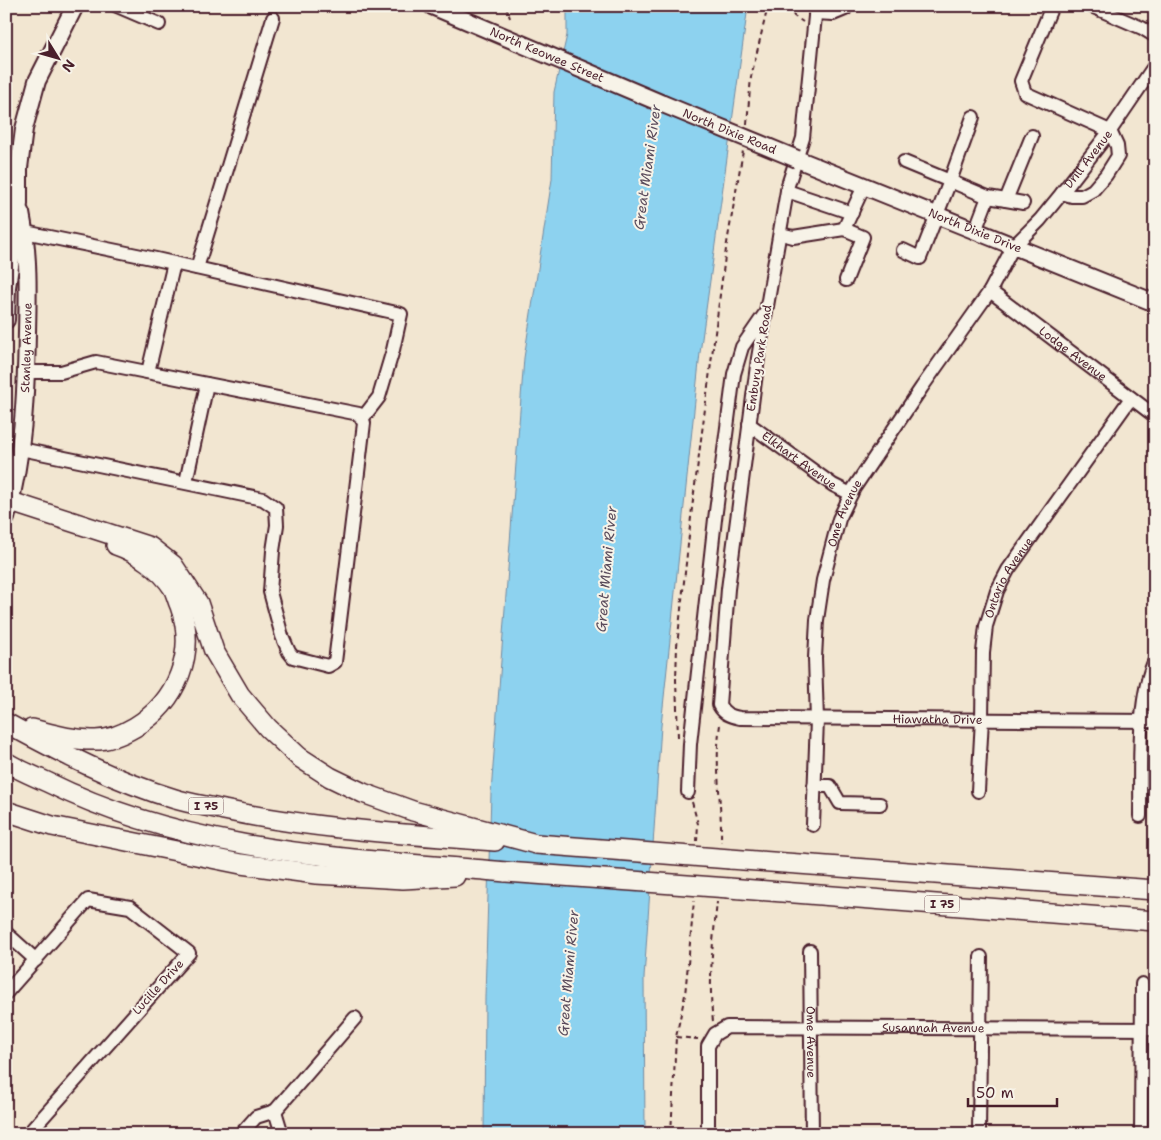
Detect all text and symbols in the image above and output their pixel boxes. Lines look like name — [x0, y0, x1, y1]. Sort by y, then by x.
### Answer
street label: North Keowee Street — [488, 24, 607, 86]
north arrow — [32, 32, 82, 82]
text: N — [58, 56, 79, 76]
water label: Great Miami River — [629, 103, 665, 231]
street label: North Dixie Road — [680, 105, 779, 158]
street label: Drill Avenue — [1060, 126, 1116, 192]
street label: North Dixie Drive — [926, 205, 1024, 257]
street label: Stanley Avenue — [17, 302, 36, 393]
street label: Embury Park Road — [743, 303, 775, 413]
street label: Lodge Avenue — [1036, 323, 1110, 385]
street label: Elkhart Avenue — [758, 428, 840, 493]
street label: Ome Avenue — [824, 476, 866, 549]
water label: Great Miami River — [592, 505, 621, 633]
street label: Ontario Avenue — [981, 534, 1037, 620]
street label: Hiawatha Drive — [892, 711, 983, 728]
road number: I 75 — [188, 798, 224, 814]
road number: I 75 — [924, 896, 960, 912]
water label: Great Miami River — [554, 909, 583, 1037]
street label: Lucille Drive — [129, 956, 187, 1018]
street label: Ome Avenue — [803, 1006, 819, 1078]
street label: Susannah Avenue — [882, 1020, 985, 1036]
scale bar — [968, 1075, 1057, 1107]
text: 50 m — [976, 1083, 1014, 1103]

